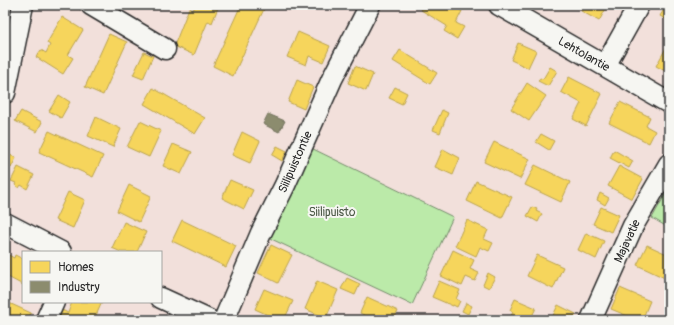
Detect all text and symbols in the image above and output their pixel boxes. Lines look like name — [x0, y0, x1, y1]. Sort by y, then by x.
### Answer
street label: Lehtolantie — [555, 34, 612, 75]
street label: Siilipuistontie — [275, 129, 316, 195]
park label: Siilipuisto — [309, 205, 356, 220]
street label: Majavatie — [611, 217, 644, 265]
legend — [22, 251, 162, 303]
text: Homes — [58, 260, 94, 275]
text: Industry — [58, 280, 100, 295]

